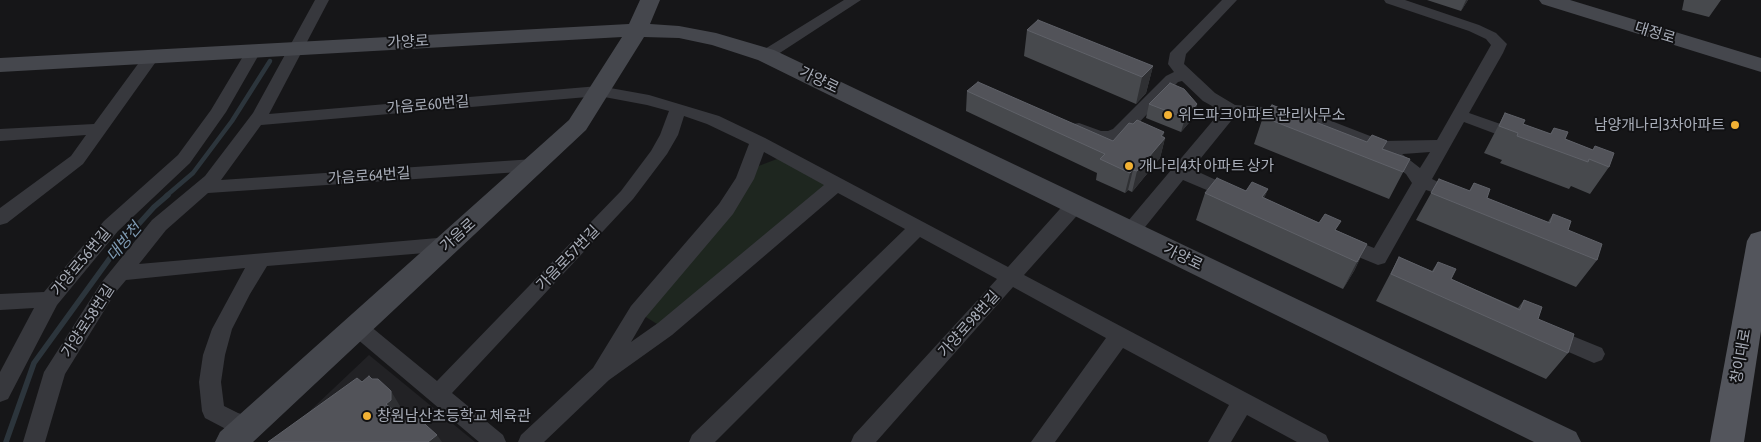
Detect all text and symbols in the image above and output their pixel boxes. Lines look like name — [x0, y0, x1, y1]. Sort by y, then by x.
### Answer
street label: 대정로 — [1633, 18, 1677, 48]
street label: 가양로 — [387, 32, 429, 52]
street label: 가양로 — [796, 63, 842, 97]
street label: 가음로60번길 — [386, 92, 470, 118]
place label: 위드파크아파트 관리사무소 — [1178, 106, 1346, 124]
marker: 위드파크아파트 관리사무소 — [1162, 109, 1174, 121]
place label: 남양개나리3차아파트 — [1594, 116, 1725, 134]
marker: 남양개나리3차아파트 — [1729, 119, 1741, 131]
place label: 개나리4차 아파트 상가 — [1139, 157, 1274, 175]
marker: 개나리4차 아파트 상가 — [1123, 160, 1135, 172]
street label: 가음로64번길 — [327, 164, 411, 188]
street label: 가음로 — [437, 214, 479, 256]
water label: 대방천 — [102, 219, 146, 265]
street label: 가음로57번길 — [533, 222, 603, 294]
street label: 가양로56번길 — [47, 224, 115, 300]
street label: 가양로 — [1160, 240, 1206, 274]
street label: 가양로58번길 — [58, 281, 118, 361]
street label: 가양로98번길 — [935, 287, 1003, 361]
street label: 창이대로 — [1727, 327, 1755, 385]
place label: 창원남산초등학교 체육관 — [377, 407, 531, 425]
marker: 창원남산초등학교 체육관 — [361, 410, 373, 422]

